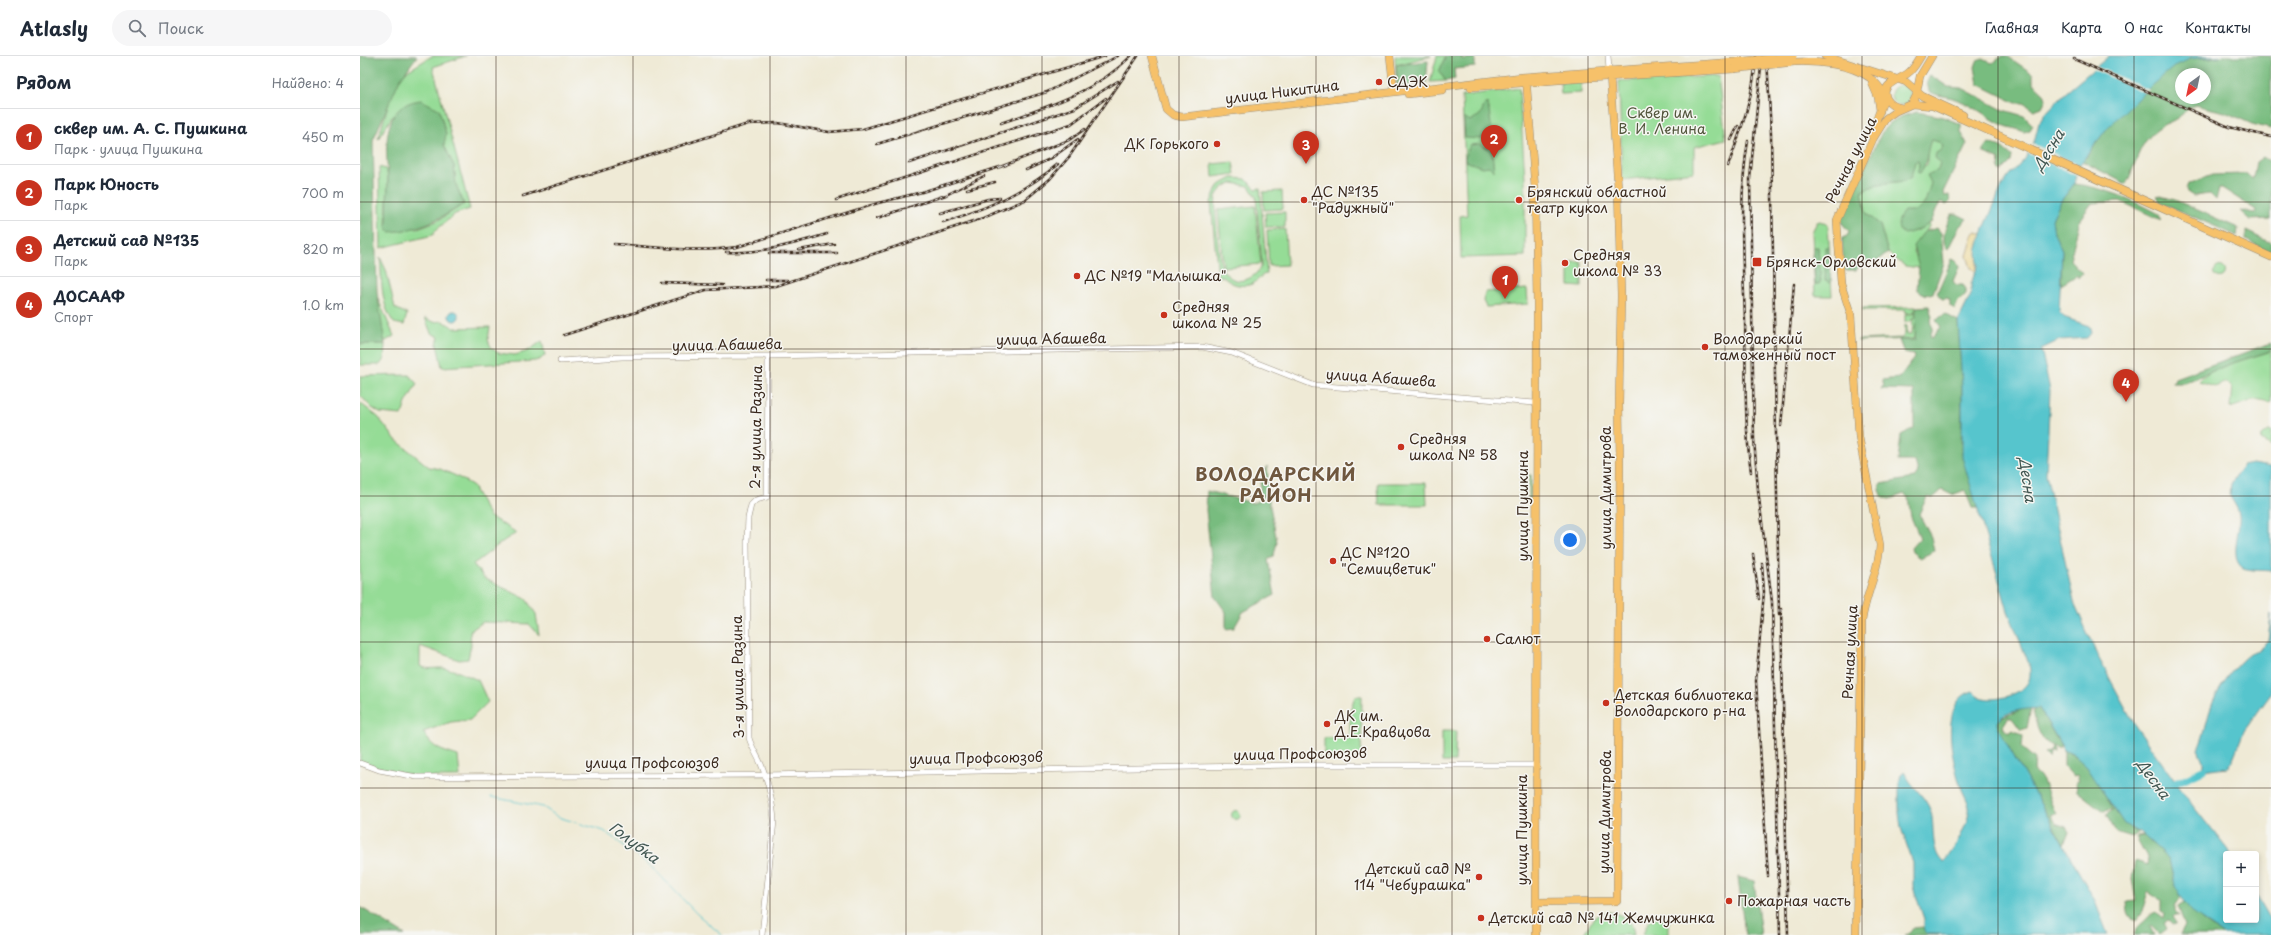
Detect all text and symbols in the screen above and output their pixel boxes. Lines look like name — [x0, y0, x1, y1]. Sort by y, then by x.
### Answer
search box — [112, 10, 392, 46]
text: Atlasly — [20, 14, 88, 42]
text: Поиск — [158, 16, 204, 39]
icon: search — [126, 17, 148, 39]
text: Главная — [1985, 17, 2039, 38]
text: Карта — [2061, 17, 2102, 38]
text: О нас — [2124, 17, 2163, 38]
text: Контакты — [2185, 17, 2251, 38]
north arrow — [2175, 68, 2211, 104]
text: Рядом — [16, 69, 71, 95]
place label: СДЭК — [1387, 71, 1428, 92]
text: Найдено: 4 — [272, 73, 344, 92]
street label: улица Никитина — [1224, 74, 1340, 109]
marker: СДЭК — [1374, 77, 1384, 87]
park label: Сквер им. В. И. Ленина — [1618, 102, 1706, 139]
street label: Речная улица — [1820, 113, 1881, 207]
text: сквер им. А. С. Пушкина — [54, 116, 248, 139]
water label: Десна — [2025, 123, 2070, 176]
pin: 2 — [1481, 125, 1507, 158]
text: 1 — [26, 127, 32, 146]
text: 450 m — [302, 127, 344, 146]
pin: 3 — [1293, 131, 1319, 164]
place label: ДК Горького — [1124, 133, 1209, 154]
text: Парк · улица Пушкина — [54, 139, 203, 158]
marker: ДК Горького — [1212, 139, 1222, 149]
text: Парк Юность — [54, 172, 159, 195]
place label: ДС №135 "Радужный" — [1311, 181, 1394, 218]
place label: Брянский областной театр кукол — [1527, 181, 1667, 218]
text: 2 — [24, 183, 34, 202]
text: 700 m — [302, 183, 344, 202]
text: Парк — [54, 195, 88, 214]
marker: ДС №135 "Радужный" — [1299, 195, 1309, 205]
marker: Брянский областной театр кукол — [1514, 195, 1524, 205]
text: Детский сад №135 — [54, 228, 199, 251]
text: 3 — [25, 239, 33, 258]
text: 820 m — [303, 239, 344, 258]
place label: Средняя школа № 33 — [1573, 244, 1662, 281]
text: Парк — [54, 251, 88, 270]
place label: Брянск-Орловский — [1766, 251, 1897, 272]
marker: Брянск-Орловский — [1751, 256, 1763, 268]
marker: Средняя школа № 33 — [1560, 258, 1570, 268]
place label: ДС №19 "Малышка" — [1084, 265, 1226, 286]
pin: 1 — [1492, 266, 1518, 299]
marker: ДС №19 "Малышка" — [1072, 271, 1082, 281]
text: ДОСААФ — [54, 284, 125, 307]
text: 4 — [25, 295, 33, 314]
text: 1.0 km — [303, 295, 344, 314]
place label: Средняя школа № 25 — [1172, 296, 1262, 333]
text: Спорт — [54, 307, 93, 326]
marker: Средняя школа № 25 — [1159, 310, 1169, 320]
street label: улица Абашева — [996, 327, 1107, 350]
place label: Володарский таможенный пост — [1713, 328, 1836, 365]
street label: улица Абашева — [672, 333, 783, 356]
marker: Володарский таможенный пост — [1700, 342, 1710, 352]
street label: улица Абашева — [1325, 363, 1437, 392]
street label: 2-я улица Разина — [744, 365, 767, 489]
pin: 4 — [2113, 369, 2139, 402]
street label: улица Димитрова — [1595, 426, 1616, 550]
place label: Средняя школа № 58 — [1409, 428, 1498, 465]
marker: Средняя школа № 58 — [1396, 442, 1406, 452]
street label: улица Пушкина — [1512, 450, 1533, 562]
water label: Десна — [2014, 454, 2043, 504]
district label: ВОЛОДАРСКИЙ РАЙОН — [1195, 460, 1357, 508]
your location — [1560, 530, 1580, 550]
place label: ДС №120 "Семицветик" — [1340, 542, 1436, 579]
marker: ДС №120 "Семицветик" — [1328, 556, 1338, 566]
street label: Речная улица — [1837, 604, 1862, 700]
street label: 3-я улица Разина — [726, 615, 749, 739]
place label: Салют — [1495, 628, 1540, 649]
marker: Салют — [1482, 634, 1492, 644]
place label: Детская библиотека Володарского р-на — [1613, 684, 1753, 721]
marker: Детская библиотека Володарского р-на — [1601, 698, 1611, 708]
place label: ДК им. Д.Е.Кравцова — [1334, 705, 1431, 742]
marker: ДК им. Д.Е.Кравцова — [1322, 719, 1332, 729]
street label: улица Профсоюзов — [1233, 742, 1367, 765]
street label: улица Профсоюзов — [909, 746, 1043, 769]
street label: улица Димитрова — [1593, 750, 1616, 874]
water label: Десна — [2130, 751, 2177, 804]
street label: улица Профсоюзов — [585, 752, 719, 773]
street label: улица Пушкина — [1511, 774, 1532, 886]
water label: Голубка — [605, 815, 665, 869]
map controls — [2223, 851, 2259, 923]
button: + — [2223, 851, 2259, 887]
place label: Детский сад № 114 "Чебурашка" — [1354, 858, 1471, 895]
marker: Детский сад № 114 "Чебурашка" — [1474, 872, 1484, 882]
button: − — [2223, 887, 2259, 923]
place label: Пожарная часть — [1737, 890, 1851, 911]
marker: Пожарная часть — [1724, 896, 1734, 906]
place label: Детский сад № 141 Жемчужинка — [1488, 907, 1715, 928]
marker: Детский сад № 141 Жемчужинка — [1476, 913, 1486, 923]

